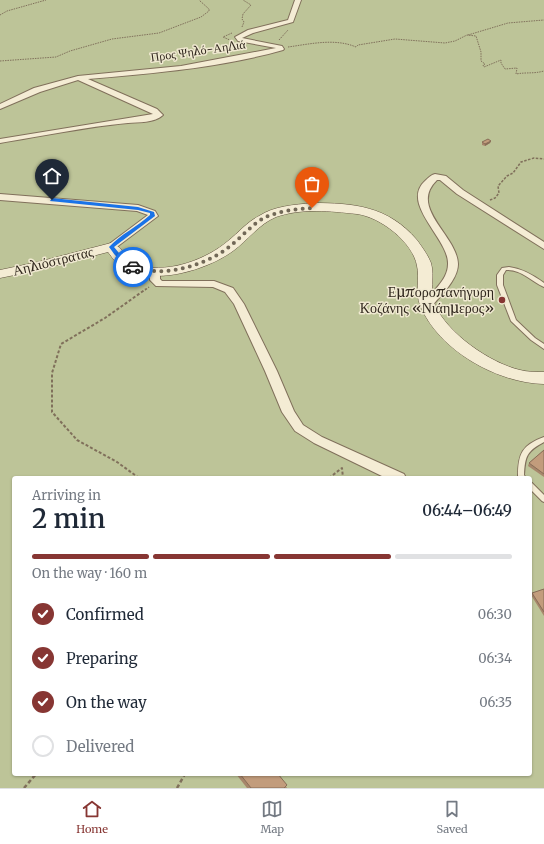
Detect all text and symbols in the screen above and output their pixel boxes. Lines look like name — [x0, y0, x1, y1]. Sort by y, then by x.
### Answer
street label: Προς Ψηλό-ΑηΛιά — [149, 36, 247, 65]
pin — [35, 159, 69, 200]
icon: home — [41, 165, 63, 187]
pin — [295, 167, 329, 208]
icon: bag — [301, 173, 323, 195]
street label: Αηλιόστρατας — [11, 242, 96, 280]
courier — [113, 247, 153, 287]
icon: car — [122, 256, 144, 278]
place label: Εμποροπανήγυρη Κοζάνης «Νιάημερος» — [360, 283, 494, 317]
marker: Εμποροπανήγυρη Κοζάνης «Νιάημερος» — [497, 295, 507, 305]
text: Arriving in — [32, 487, 101, 504]
text: 06:44–06:49 — [422, 501, 512, 520]
text: 2 min — [32, 502, 105, 535]
text: On the way · 160 m — [32, 565, 147, 582]
icon: check — [32, 603, 54, 625]
text: Confirmed — [66, 605, 144, 624]
text: 06:30 — [478, 606, 512, 623]
icon: check — [32, 647, 54, 669]
text: Preparing — [66, 649, 138, 668]
text: 06:34 — [478, 650, 512, 667]
icon: check — [32, 691, 54, 713]
text: On the way — [66, 693, 147, 712]
text: 06:35 — [479, 694, 512, 711]
text: Delivered — [66, 737, 134, 756]
tab: Home — [76, 798, 108, 836]
tab: Map — [261, 798, 284, 836]
tab: Saved — [437, 798, 468, 836]

